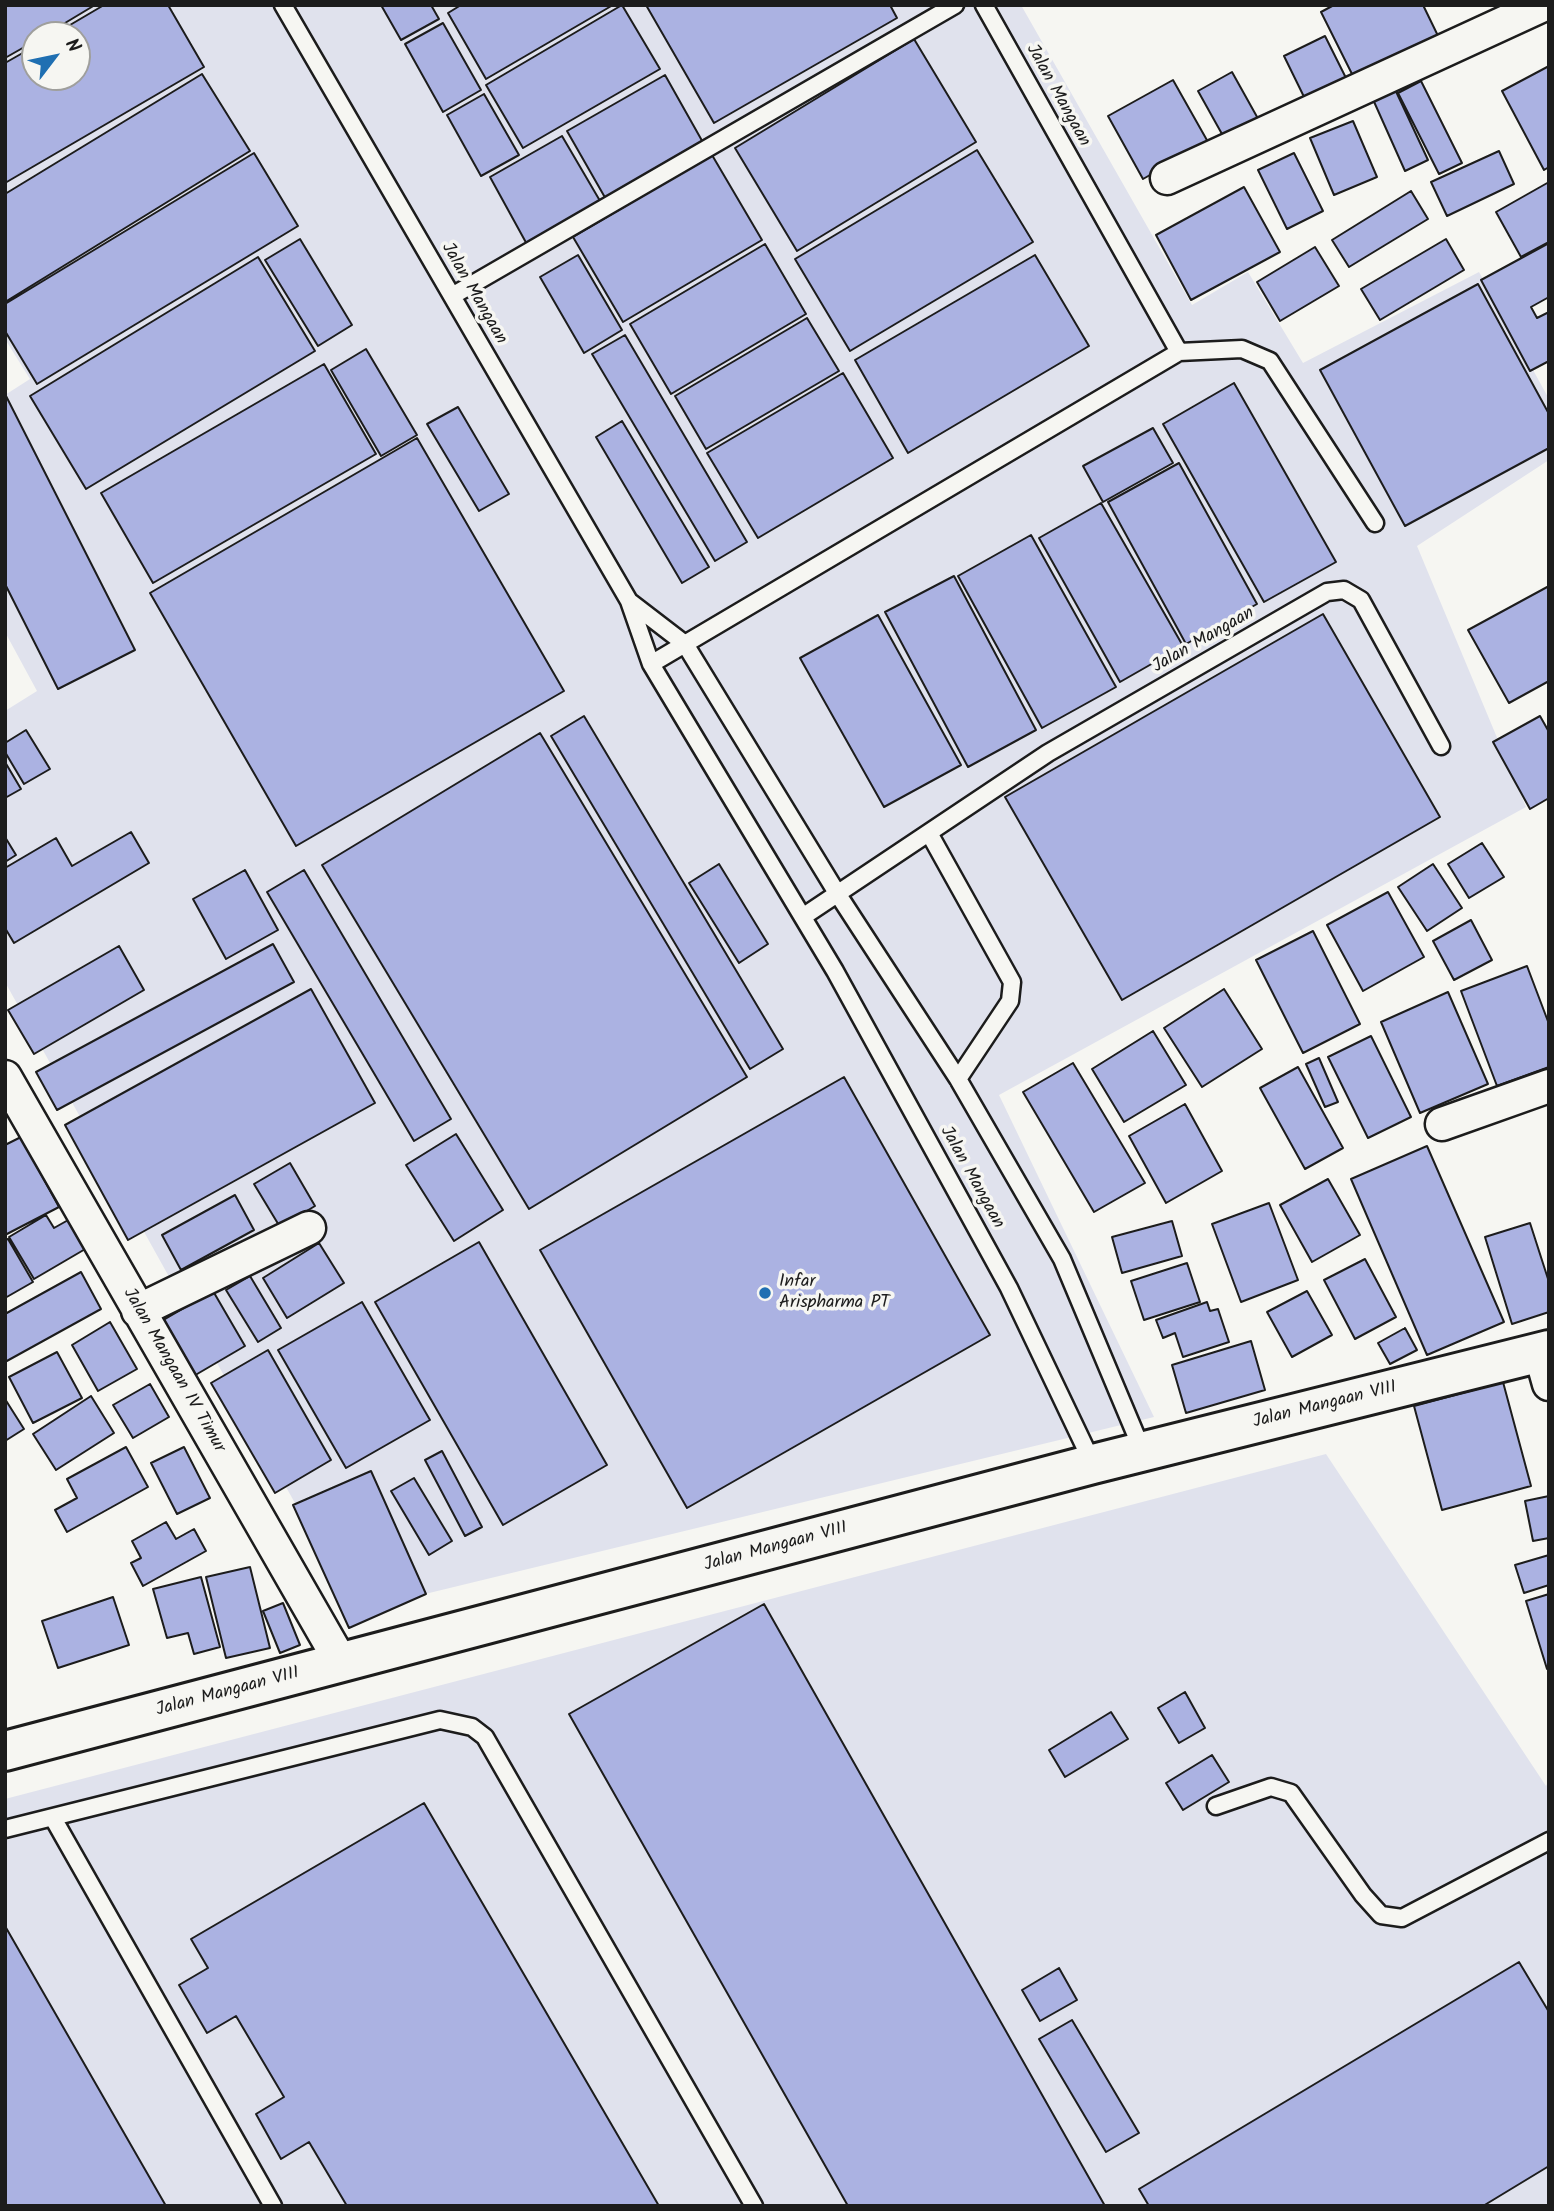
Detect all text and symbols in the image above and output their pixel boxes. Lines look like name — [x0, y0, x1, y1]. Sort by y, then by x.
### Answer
north arrow — [21, 21, 91, 91]
text: N — [56, 33, 88, 59]
street label: Jalan Mangaan — [1020, 41, 1094, 151]
street label: Jalan Mangaan — [435, 239, 511, 349]
street label: Jalan Mangaan — [1149, 603, 1259, 679]
street label: Jalan Mangaan — [934, 1123, 1008, 1233]
place label: Infar Arispharma PT — [779, 1272, 890, 1314]
street label: Jalan Mangaan IV Timur — [117, 1285, 229, 1457]
marker: Infar Arispharma PT — [757, 1285, 773, 1301]
street label: Jalan Mangaan VIII — [1251, 1378, 1399, 1434]
street label: Jalan Mangaan VIII — [702, 1519, 850, 1577]
street label: Jalan Mangaan VIII — [154, 1664, 302, 1722]

